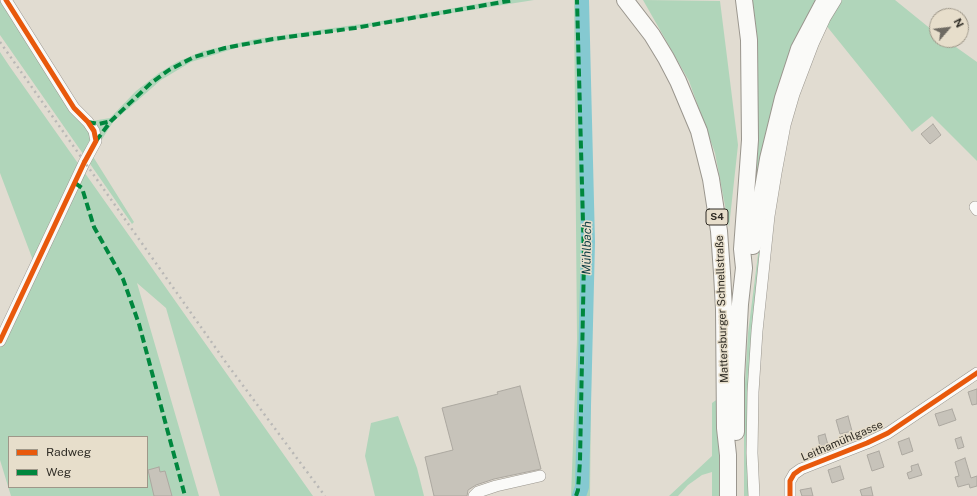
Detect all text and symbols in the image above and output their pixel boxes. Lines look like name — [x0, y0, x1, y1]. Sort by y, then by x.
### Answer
north arrow — [929, 8, 969, 48]
text: N — [951, 16, 966, 29]
road number: S4 — [706, 209, 728, 225]
water label: Mühlbach — [579, 221, 595, 275]
street label: Mattersburger Schnellstraße — [713, 235, 731, 383]
street label: Leithamühlgasse — [799, 418, 885, 464]
legend — [8, 436, 148, 488]
text: Radweg — [46, 445, 91, 459]
text: Weg — [46, 465, 71, 479]

